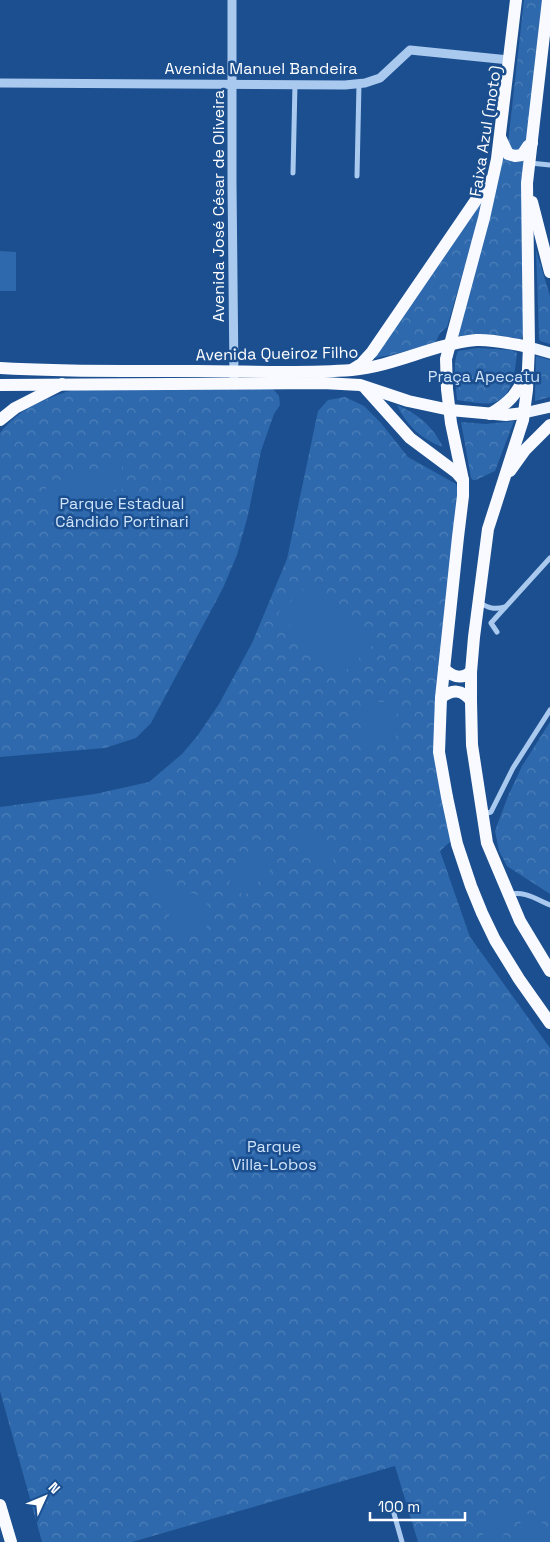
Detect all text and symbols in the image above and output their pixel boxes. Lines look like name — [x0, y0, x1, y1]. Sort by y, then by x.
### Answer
street label: Avenida Manuel Bandeira — [164, 58, 358, 79]
street label: Faixa Azul (moto) — [465, 64, 506, 198]
street label: Avenida José César de Oliveira — [208, 90, 229, 322]
street label: Avenida Queiroz Filho — [195, 342, 359, 365]
park label: Praça Apecatu — [428, 366, 540, 387]
park label: Parque Estadual Cândido Portinari — [55, 493, 189, 532]
park label: Parque Villa-Lobos — [231, 1136, 317, 1175]
north arrow — [20, 1472, 70, 1522]
text: N — [45, 1478, 64, 1498]
scale bar — [370, 1490, 465, 1522]
text: 100 m — [378, 1497, 420, 1516]

